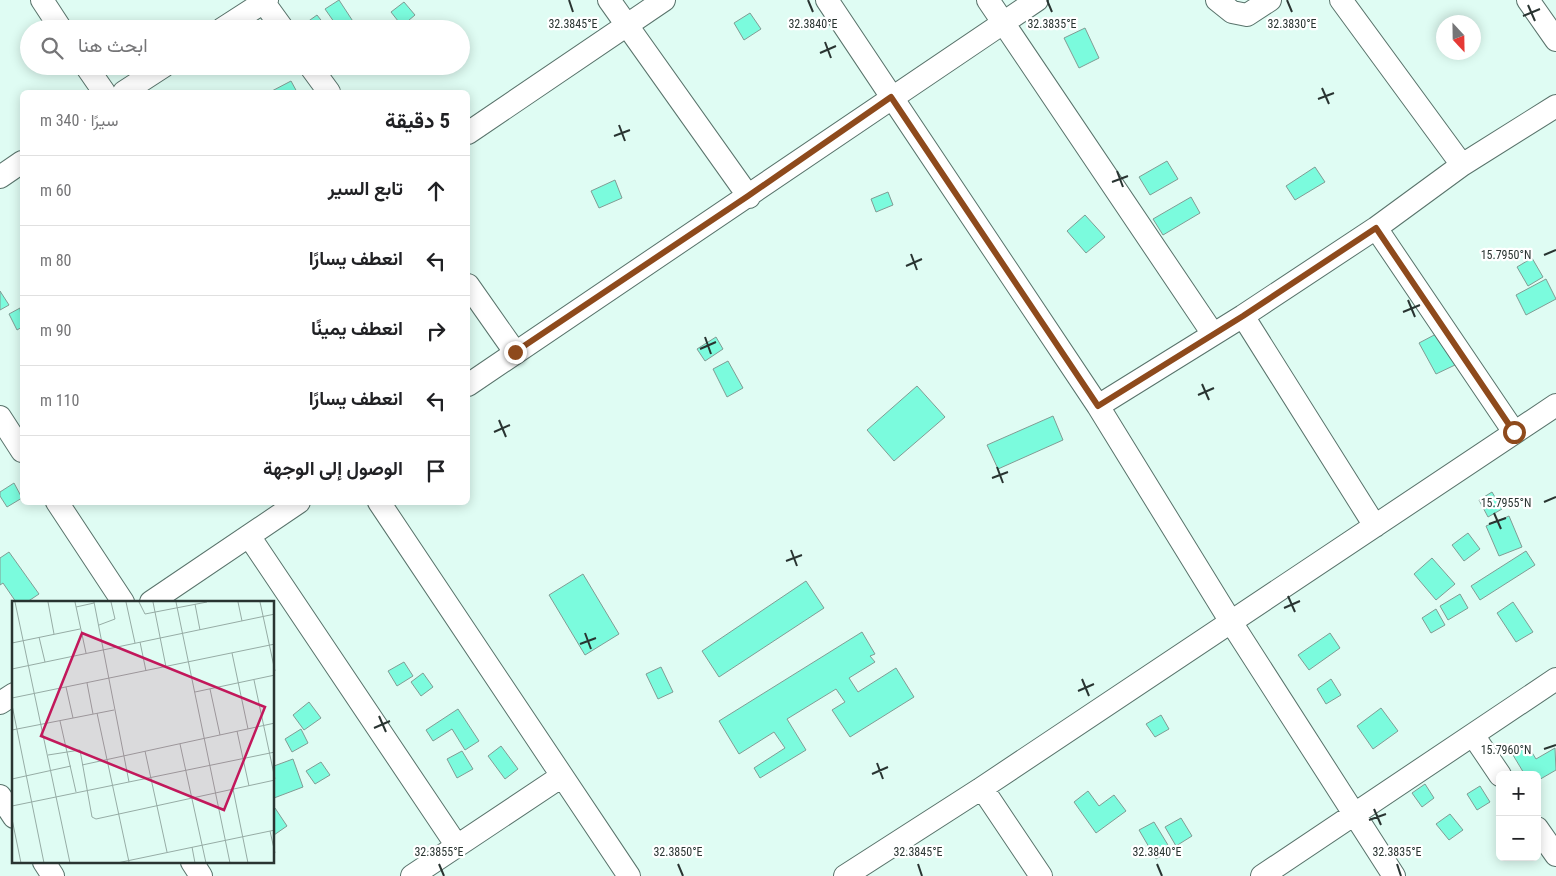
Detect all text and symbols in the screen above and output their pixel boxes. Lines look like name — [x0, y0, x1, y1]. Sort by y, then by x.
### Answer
north arrow — [1436, 15, 1481, 60]
text: 32.3845°E — [548, 17, 598, 31]
text: 32.3840°E — [788, 17, 838, 31]
text: 32.3835°E — [1027, 17, 1077, 31]
text: 32.3830°E — [1267, 17, 1317, 31]
search box — [20, 20, 470, 75]
icon: search — [38, 34, 66, 62]
text: ابحث هنا — [78, 34, 148, 57]
text: 5 دقيقة — [385, 109, 450, 133]
text: سيرًا · 340 m — [40, 111, 118, 130]
text: تابع السير — [328, 177, 403, 200]
icon: ahead — [422, 177, 450, 205]
text: 60 m — [40, 181, 72, 200]
text: انعطف يسارًا — [309, 247, 403, 270]
icon: left — [422, 247, 450, 275]
text: 15.7950°N — [1481, 248, 1531, 262]
text: 80 m — [40, 251, 72, 270]
text: انعطف يمينًا — [311, 317, 403, 340]
icon: right — [422, 317, 450, 345]
text: 90 m — [40, 321, 72, 340]
route end — [504, 341, 527, 364]
text: انعطف يسارًا — [309, 387, 403, 410]
icon: left — [422, 387, 450, 415]
text: 110 m — [40, 391, 79, 410]
route start — [1503, 421, 1526, 444]
text: الوصول إلى الوجهة — [263, 457, 403, 480]
icon: arrive — [422, 457, 450, 485]
text: 15.7955°N — [1481, 496, 1531, 510]
inset map — [12, 601, 275, 864]
text: 15.7960°N — [1481, 743, 1531, 757]
map controls — [1496, 771, 1541, 861]
button: + — [1496, 771, 1541, 816]
button: − — [1496, 816, 1541, 861]
text: 32.3855°E — [414, 845, 464, 859]
text: 32.3850°E — [653, 845, 703, 859]
text: 32.3845°E — [893, 845, 943, 859]
text: 32.3840°E — [1132, 845, 1182, 859]
text: 32.3835°E — [1372, 845, 1422, 859]

